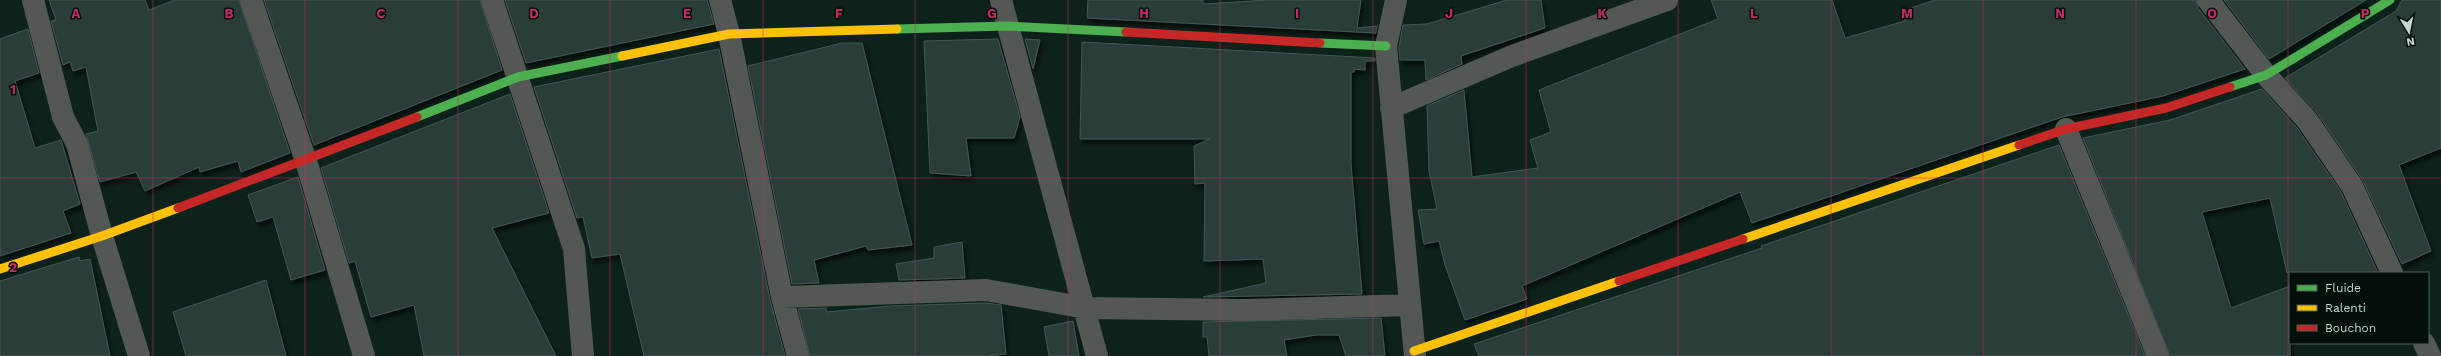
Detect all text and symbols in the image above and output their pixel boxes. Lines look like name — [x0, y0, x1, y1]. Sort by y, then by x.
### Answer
text: A — [72, 6, 81, 21]
text: B — [225, 6, 234, 21]
text: C — [377, 6, 386, 21]
text: D — [529, 6, 539, 21]
text: E — [683, 6, 691, 21]
text: F — [835, 6, 843, 21]
text: G — [987, 6, 997, 21]
text: H — [1139, 6, 1149, 21]
text: I — [1295, 6, 1299, 21]
text: J — [1445, 6, 1453, 21]
text: K — [1597, 6, 1607, 21]
text: L — [1750, 6, 1758, 21]
text: M — [1901, 6, 1913, 21]
text: N — [2055, 6, 2065, 21]
text: O — [2207, 6, 2217, 21]
text: P — [2361, 6, 2370, 21]
north arrow — [2389, 12, 2429, 52]
text: N — [2406, 34, 2416, 48]
text: 1 — [10, 82, 16, 97]
text: 2 — [9, 260, 17, 275]
legend — [2289, 272, 2429, 344]
text: Fluide — [2325, 281, 2361, 295]
text: Ralenti — [2325, 301, 2366, 315]
text: Bouchon — [2325, 321, 2376, 335]

